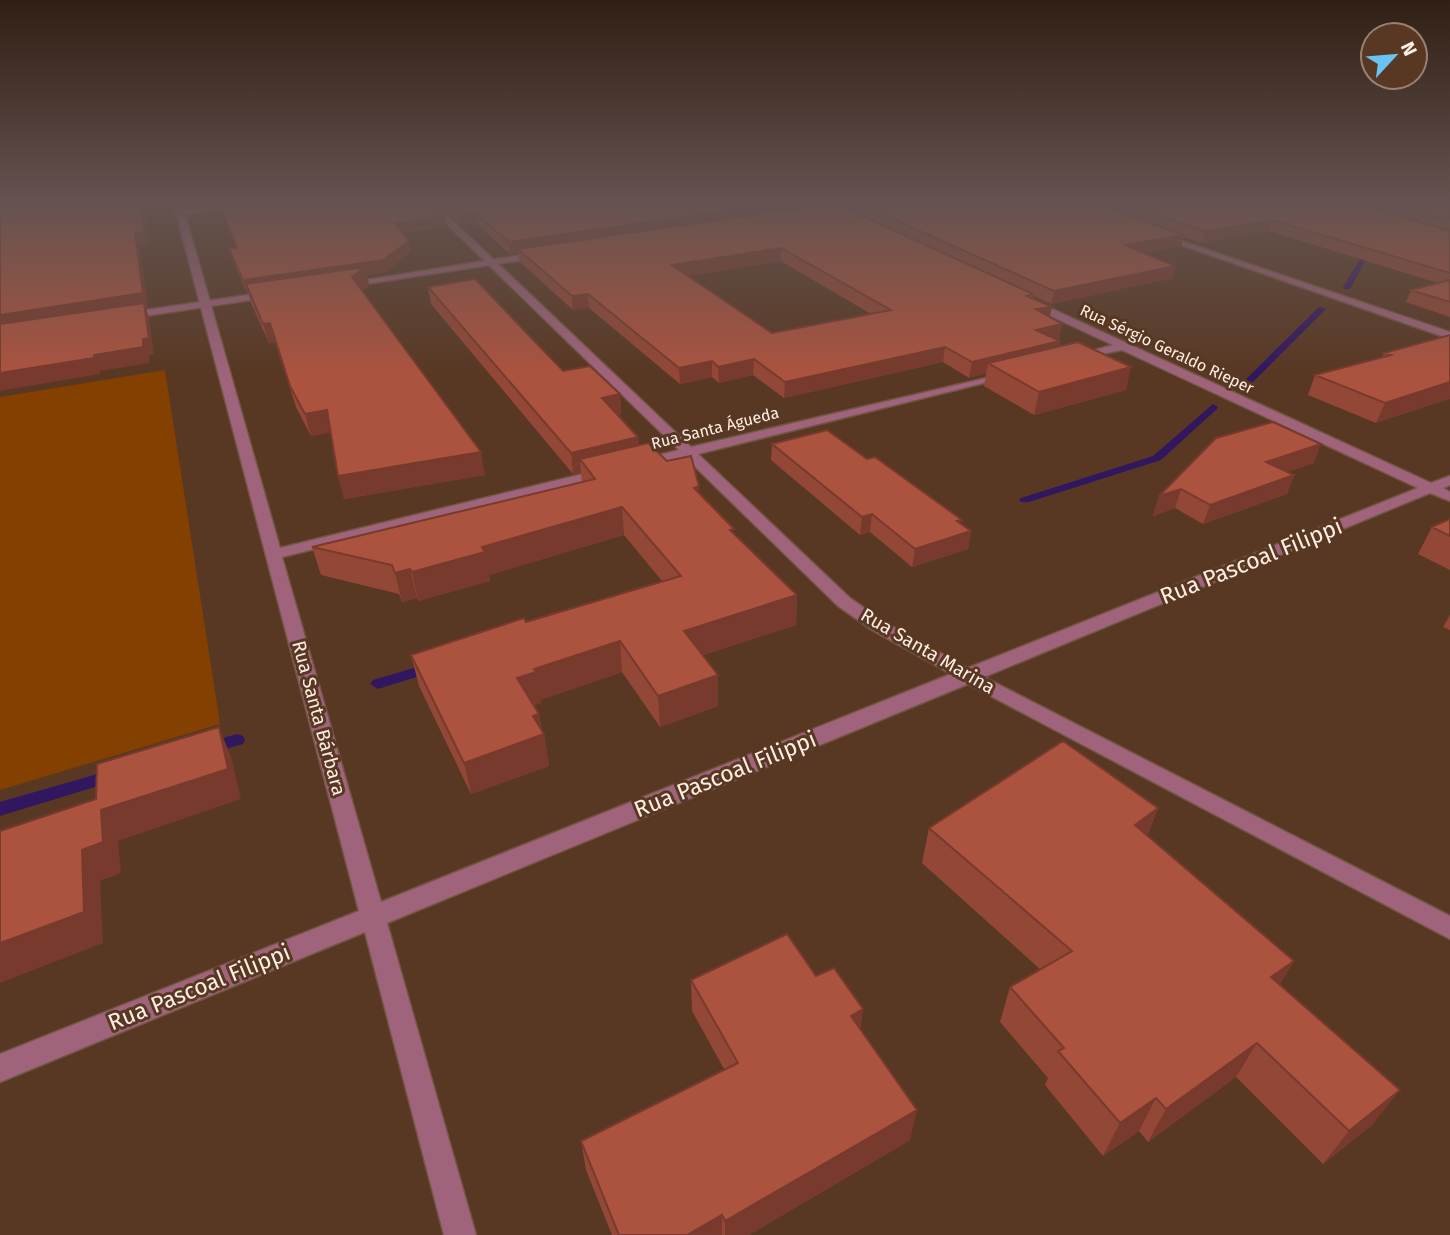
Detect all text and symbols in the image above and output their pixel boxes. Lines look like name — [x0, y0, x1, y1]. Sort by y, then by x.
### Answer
north arrow — [1359, 21, 1429, 91]
text: N — [1396, 38, 1422, 59]
street label: Rua Sérgio Geraldo Rieper — [1077, 300, 1258, 398]
street label: Rua Santa Águeda — [649, 402, 781, 453]
street label: Rua Pascoal Filippi — [1156, 512, 1346, 610]
street label: Rua Santa Marina — [857, 603, 999, 699]
street label: Rua Santa Bárbara — [287, 638, 351, 798]
street label: Rua Pascoal Filippi — [630, 725, 820, 823]
street label: Rua Pascoal Filippi — [104, 938, 294, 1036]

